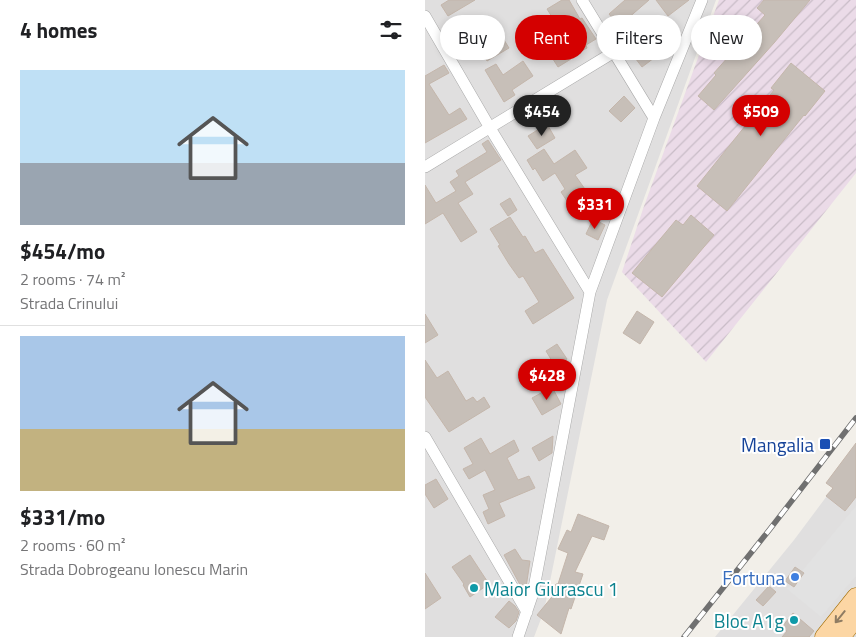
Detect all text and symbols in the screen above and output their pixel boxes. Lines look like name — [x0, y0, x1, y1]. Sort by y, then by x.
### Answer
text: 4 homes — [20, 14, 97, 46]
chip: Buy — [440, 15, 505, 60]
chip: Rent — [515, 15, 587, 60]
chip: Filters — [597, 15, 681, 60]
chip: New — [691, 15, 762, 60]
icon: filters — [377, 16, 405, 44]
pin: $454 — [512, 94, 572, 137]
pin: $509 — [731, 94, 791, 137]
text: $454 — [524, 99, 560, 123]
text: $509 — [743, 99, 779, 123]
icon: home — [168, 103, 258, 193]
pin: $331 — [565, 188, 625, 230]
text: $331 — [577, 192, 613, 216]
text: $454/mo — [20, 235, 105, 267]
text: 2 rooms · 74 m² — [20, 267, 125, 291]
text: Strada Crinului — [20, 291, 118, 315]
pin: $428 — [517, 358, 577, 401]
text: $428 — [529, 363, 565, 387]
icon: home — [168, 368, 258, 458]
place label: Mangalia — [741, 430, 814, 459]
marker: Mangalia — [818, 437, 832, 451]
text: $331/mo — [20, 501, 105, 533]
text: 2 rooms · 60 m² — [20, 533, 125, 557]
text: Strada Dobrogeanu Ionescu Marin — [20, 557, 248, 581]
place label: Fortuna — [722, 563, 785, 592]
marker: Fortuna — [789, 571, 801, 583]
place label: Maior Giurascu 1 — [484, 574, 619, 603]
marker: Maior Giurascu 1 — [468, 582, 480, 594]
place label: Bloc A1g — [714, 606, 784, 635]
one-way arrow — [834, 610, 845, 623]
marker: Bloc A1g — [788, 614, 800, 626]

